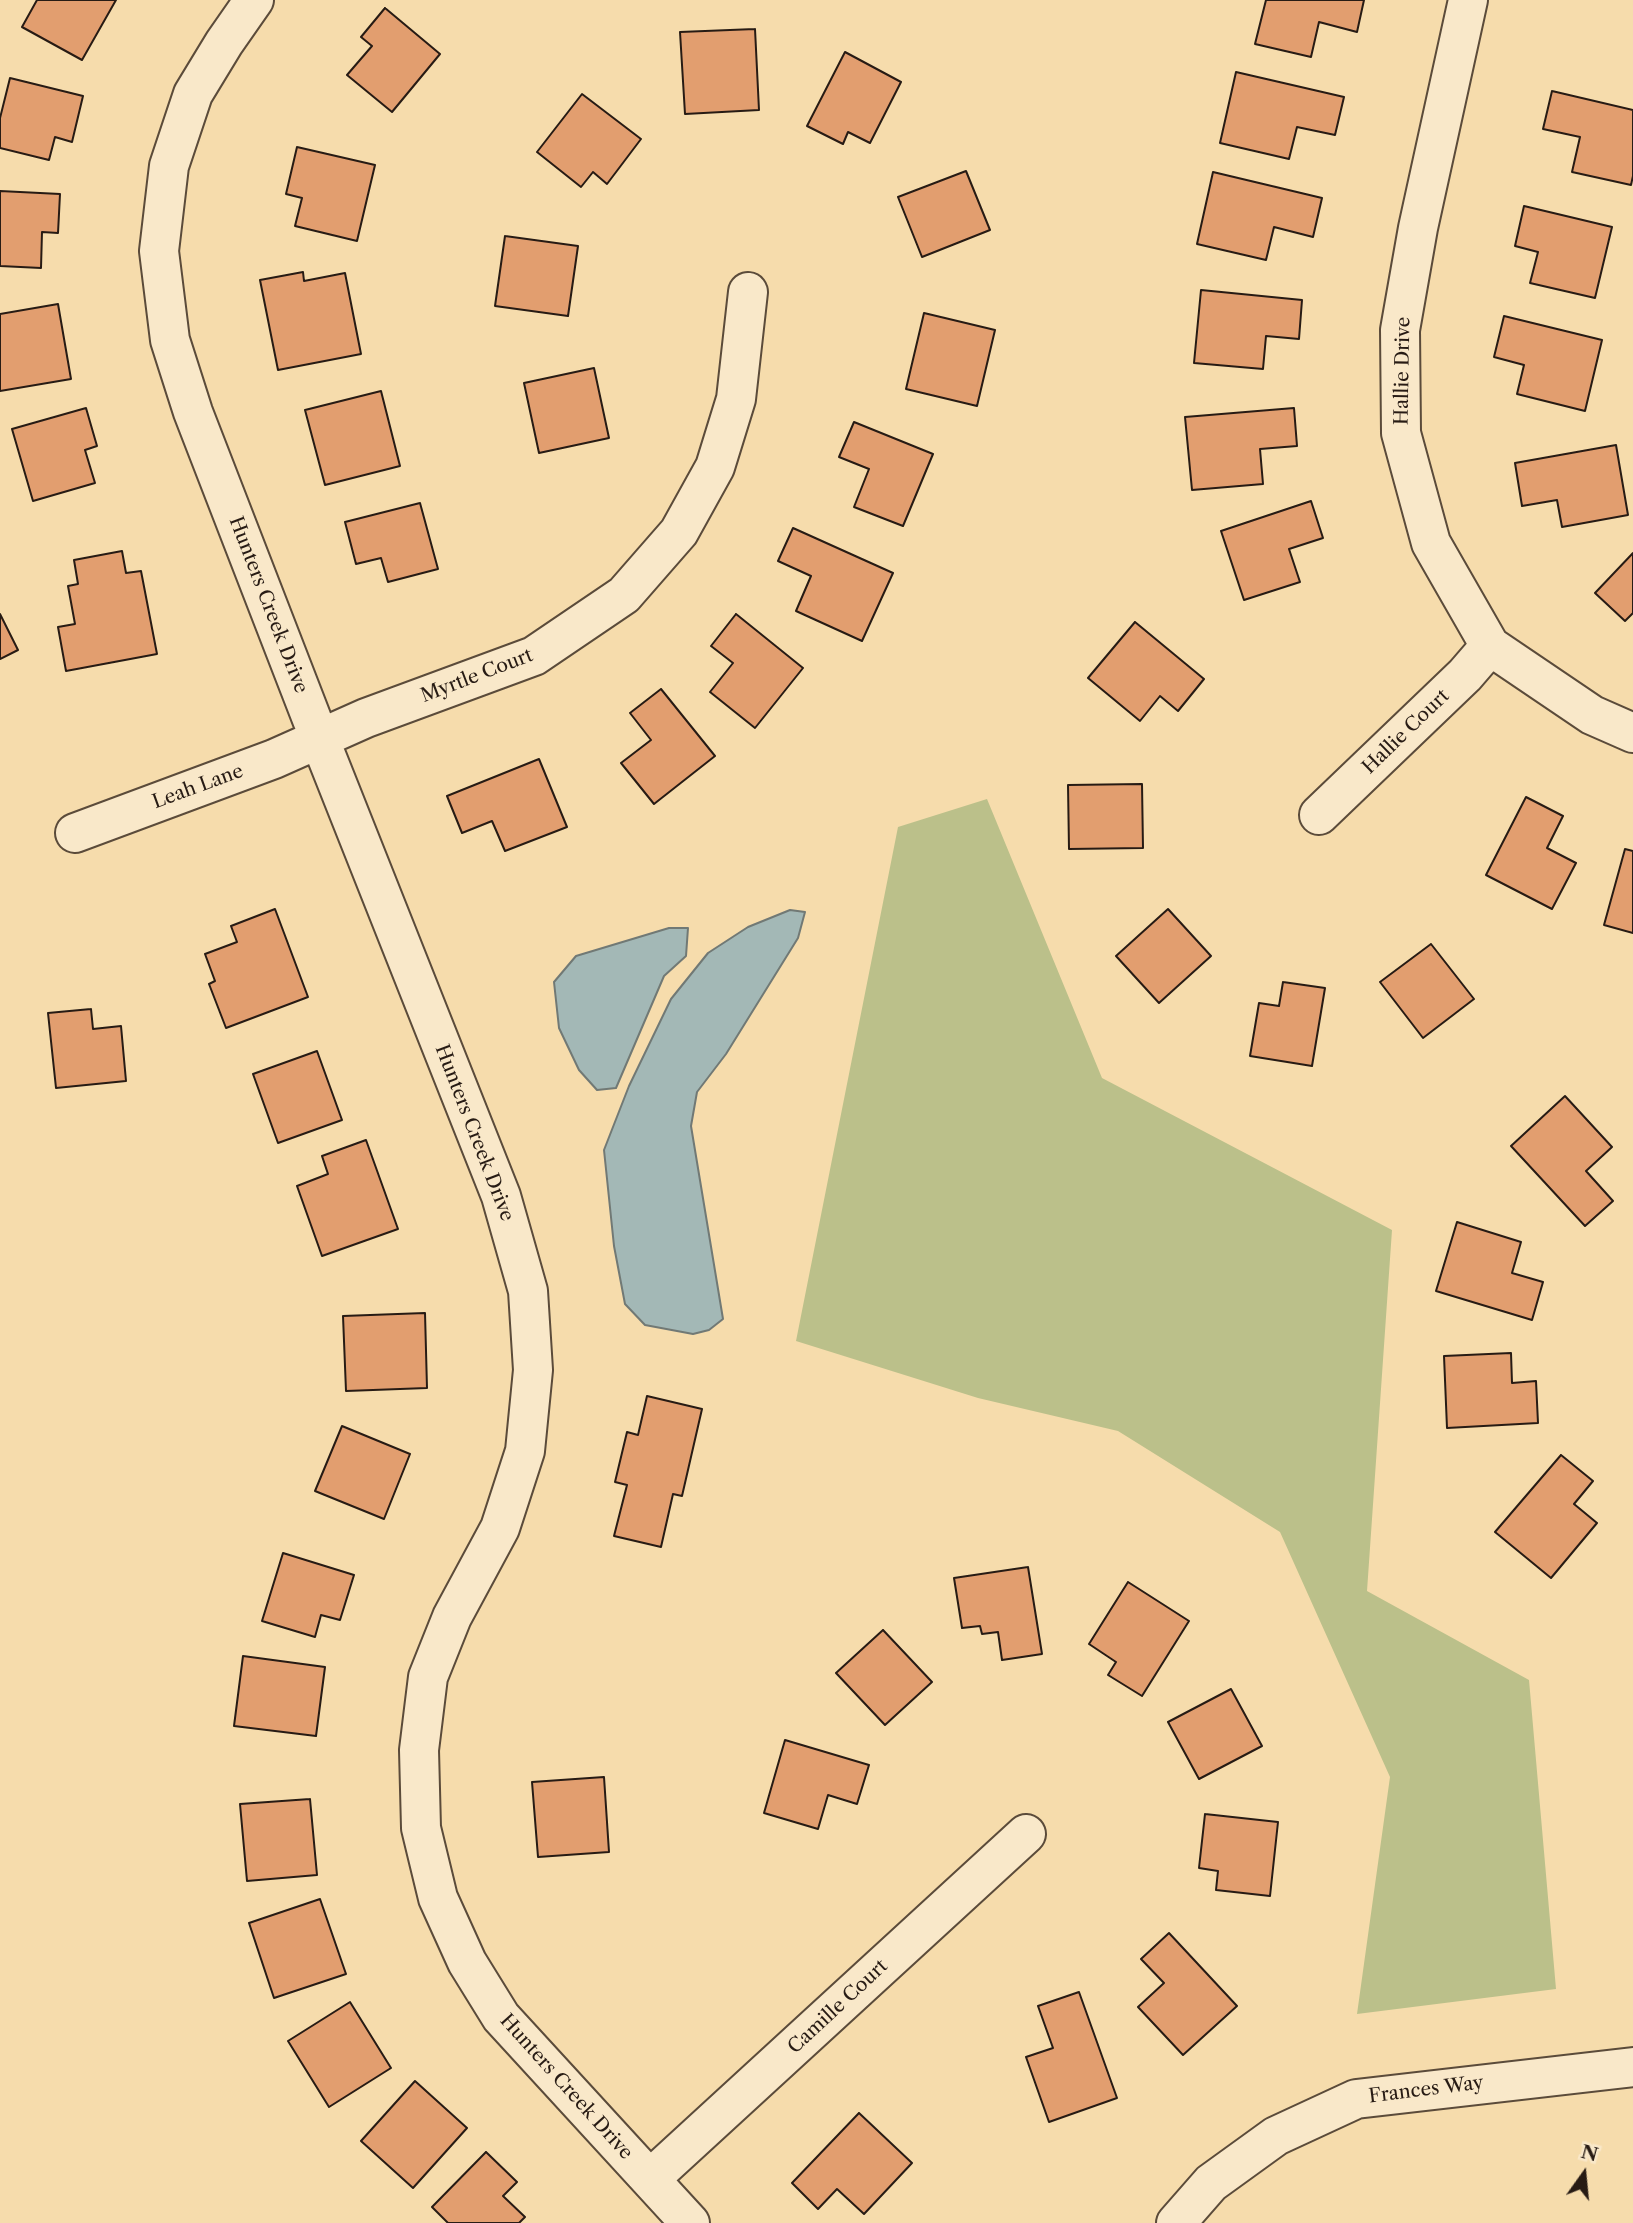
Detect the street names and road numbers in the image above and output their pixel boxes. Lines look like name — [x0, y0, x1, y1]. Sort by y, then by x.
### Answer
street label: Hallie Drive — [1391, 317, 1415, 425]
street label: Hunters Creek Drive — [224, 513, 312, 697]
street label: Myrtle Court — [418, 644, 536, 708]
street label: Hallie Court — [1358, 685, 1454, 779]
street label: Leah Lane — [149, 760, 247, 814]
street label: Hunters Creek Drive — [430, 1041, 518, 1225]
street label: Camille Court — [783, 1955, 893, 2059]
street label: Hunters Creek Drive — [495, 2010, 637, 2164]
street label: Frances Way — [1367, 2072, 1485, 2108]

